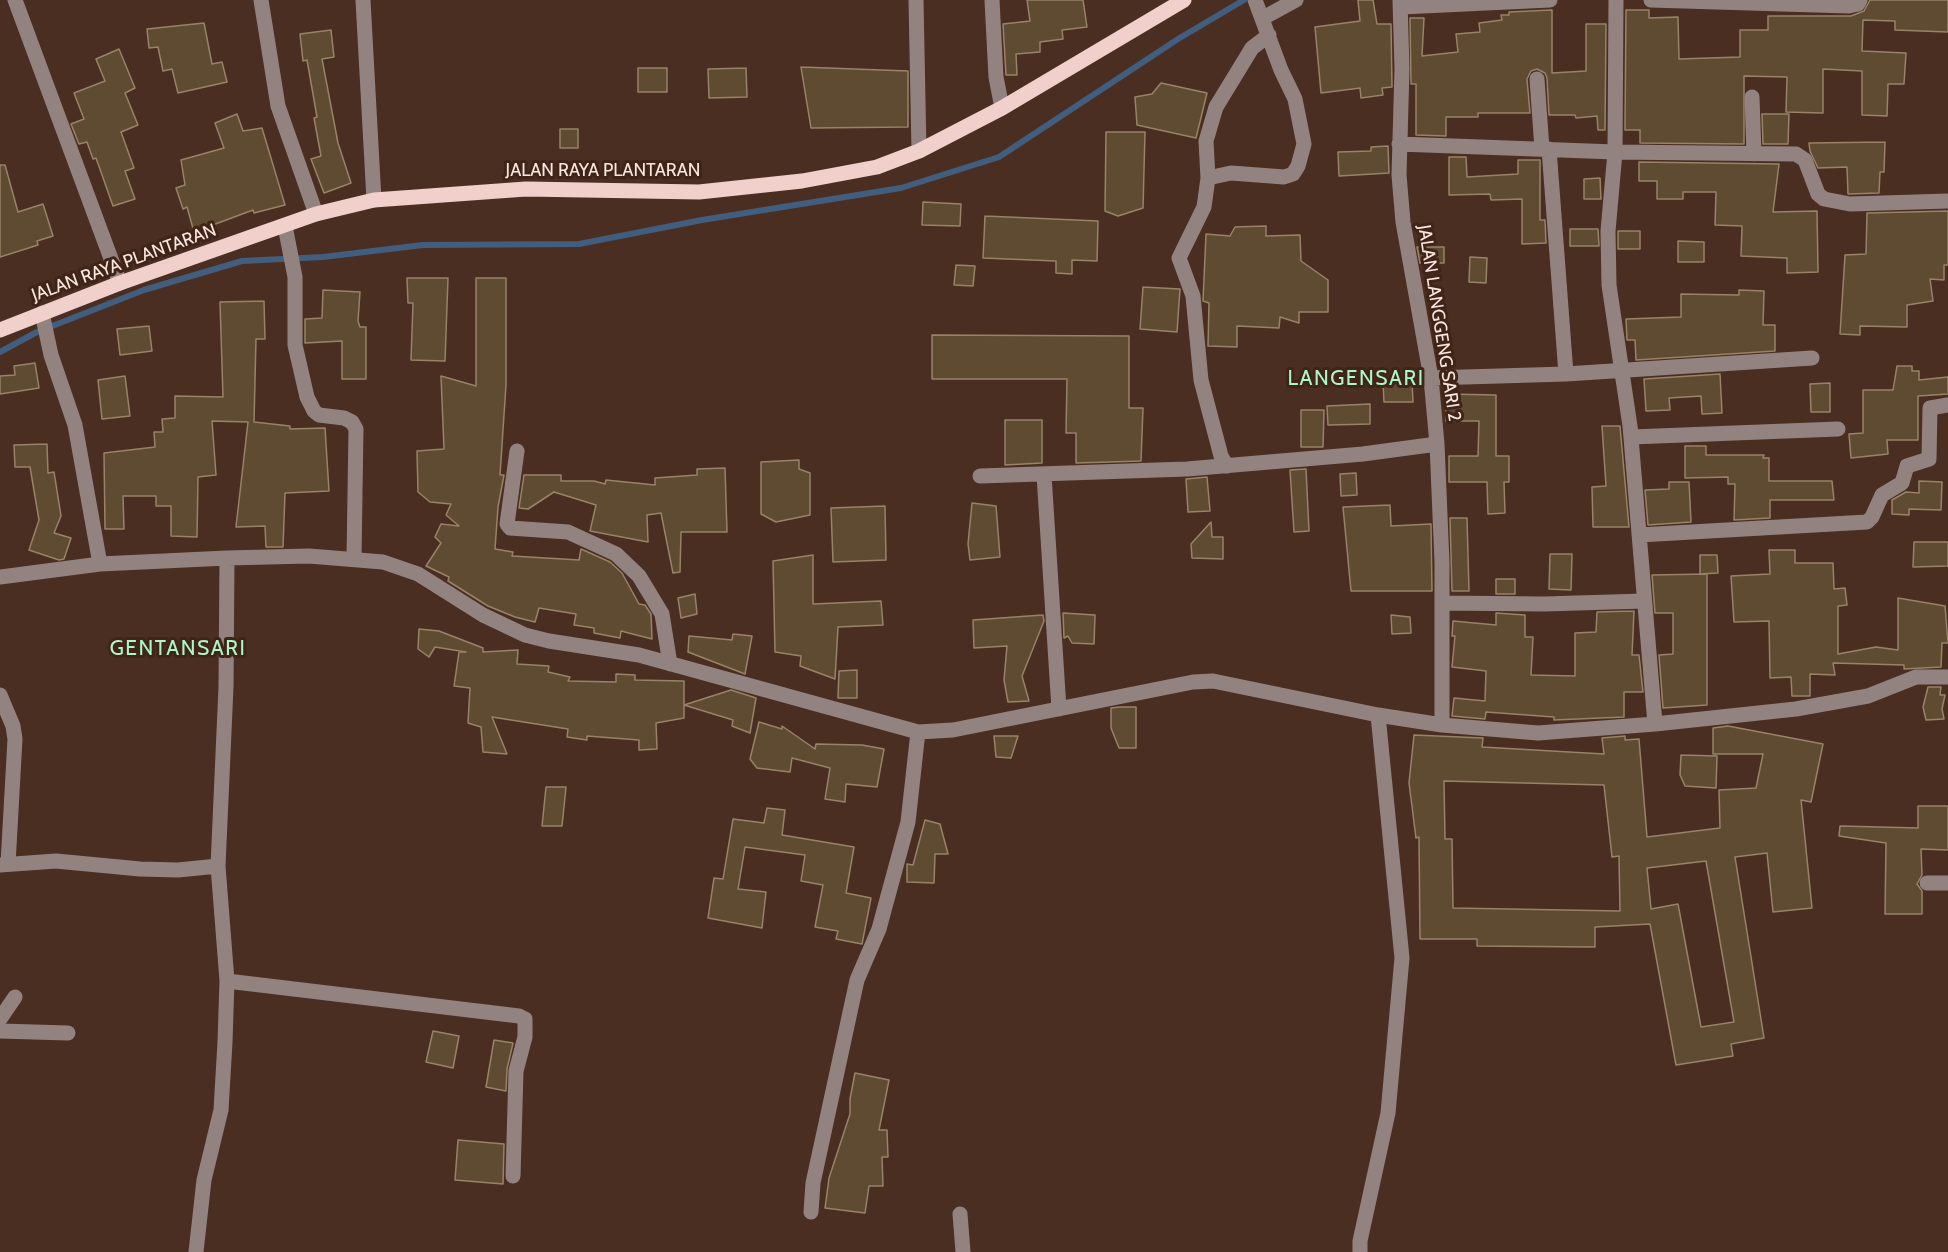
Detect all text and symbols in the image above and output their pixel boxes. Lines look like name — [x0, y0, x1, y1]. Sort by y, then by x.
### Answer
street label: JALAN RAYA PLANTARAN — [506, 160, 700, 182]
street label: JALAN RAYA PLANTARAN — [29, 220, 219, 306]
street label: JALAN LANGGENG SARI 2 — [1413, 223, 1465, 423]
district label: LANGENSARI — [1288, 366, 1424, 392]
district label: GENTANSARI — [110, 636, 246, 662]

